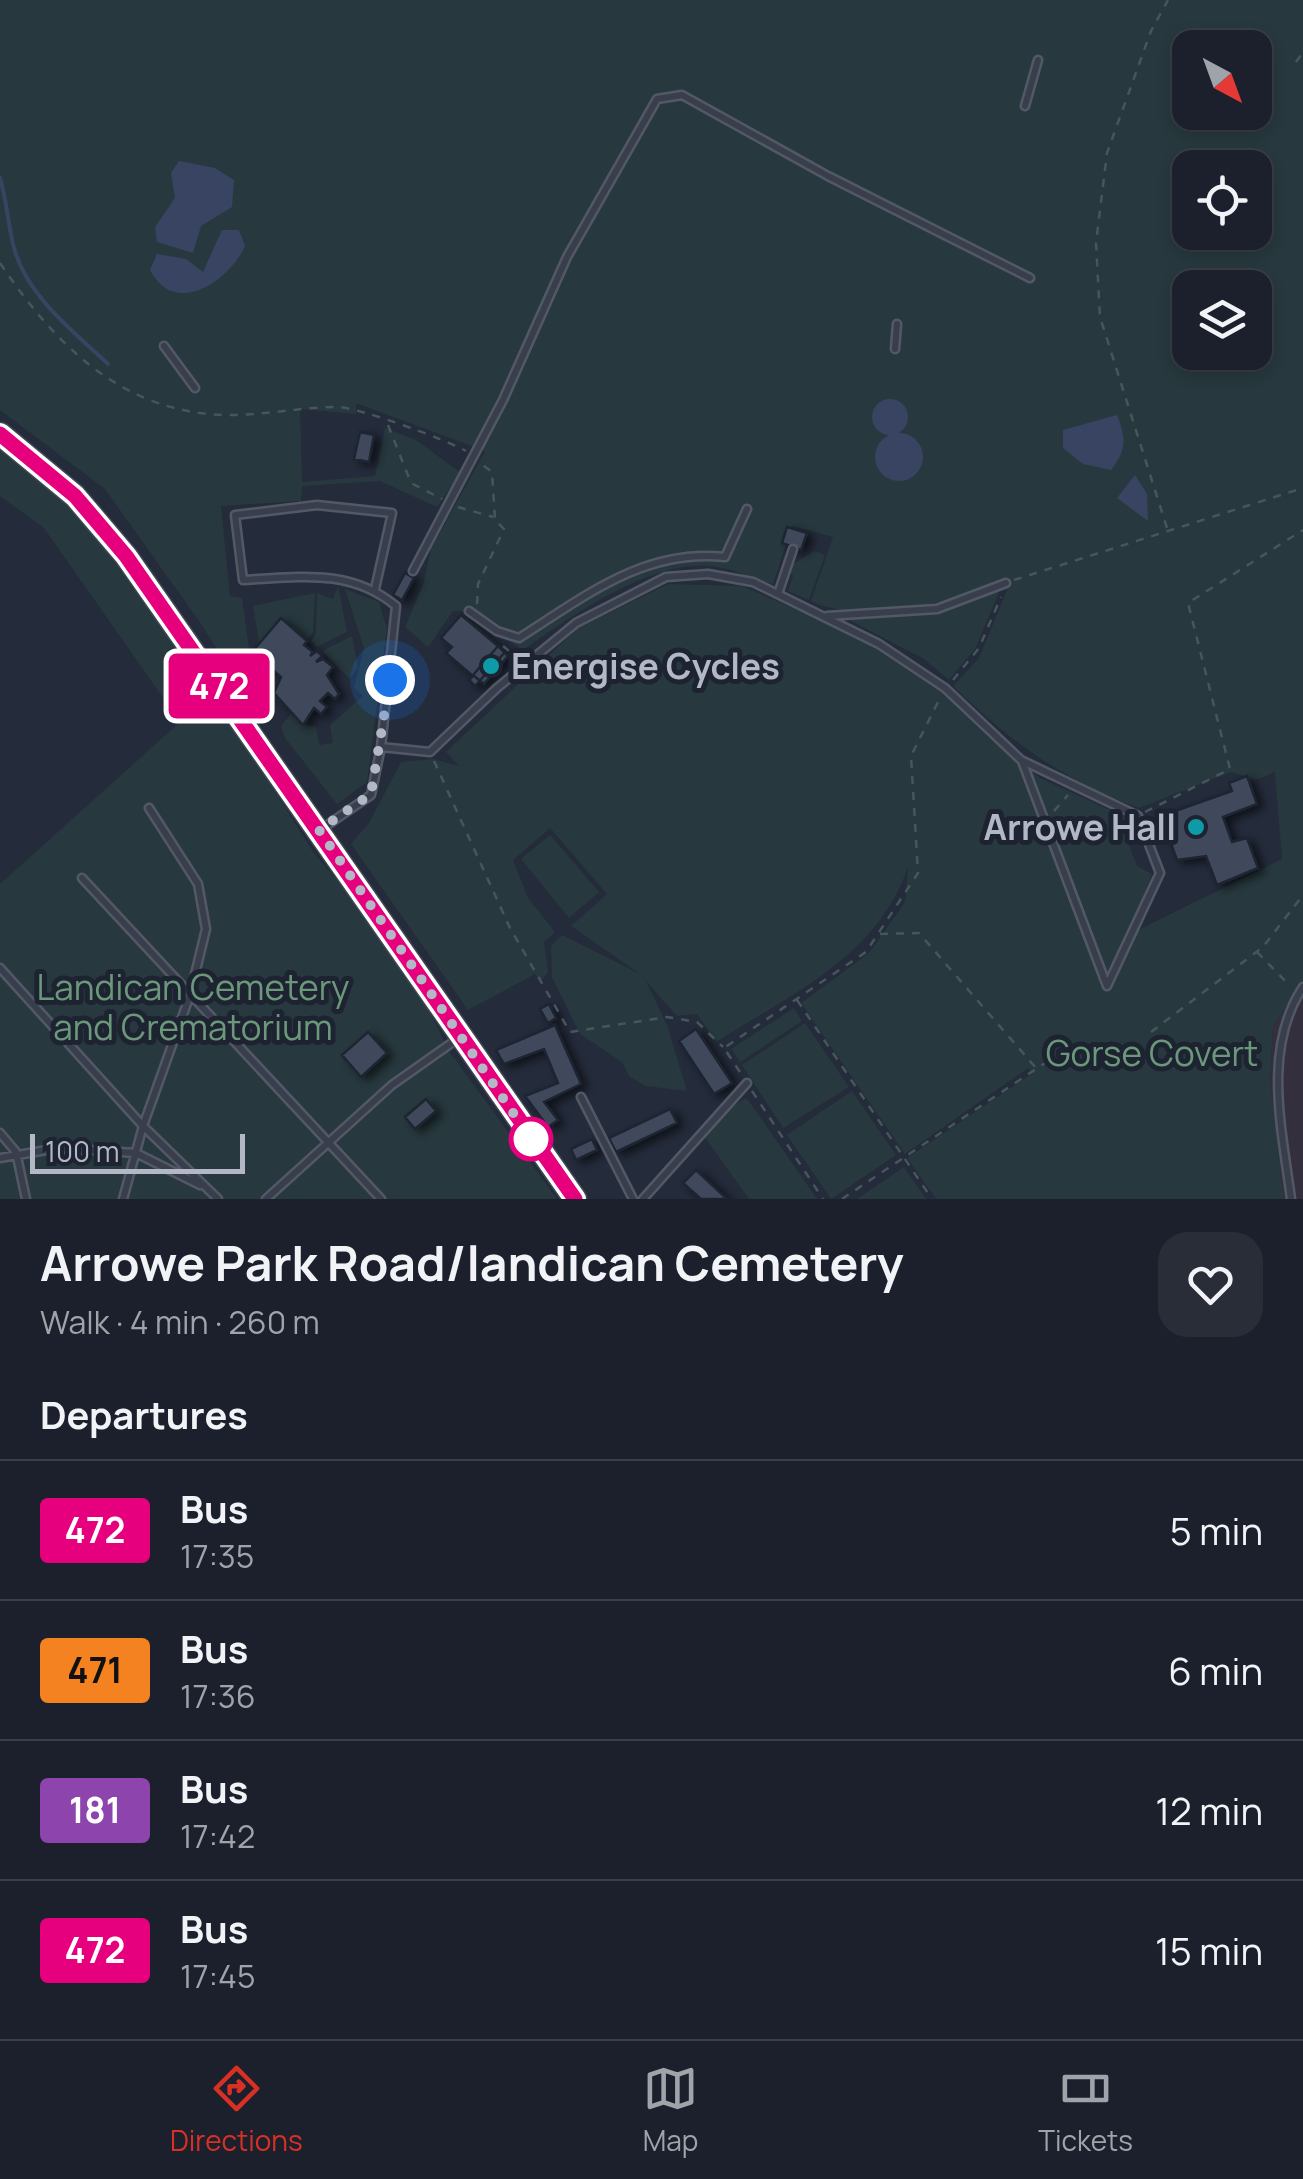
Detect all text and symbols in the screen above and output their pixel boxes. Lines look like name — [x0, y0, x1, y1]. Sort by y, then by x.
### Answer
north arrow — [1172, 30, 1272, 130]
map controls — [1172, 30, 1272, 370]
button: locate — [1172, 150, 1272, 250]
button: layers — [1172, 270, 1272, 370]
place label: Energise Cycles — [511, 642, 780, 690]
line badge: 472 — [162, 654, 276, 718]
your location — [365, 655, 415, 705]
marker: Energise Cycles — [480, 655, 502, 677]
text: 472 — [189, 662, 249, 710]
place label: Arrowe Hall — [984, 803, 1176, 851]
marker: Arrowe Hall — [1185, 816, 1207, 838]
park label: Landican Cemetery and Crematorium — [37, 963, 350, 1051]
park label: Gorse Covert — [1046, 1029, 1258, 1077]
unlabelled marker — [510, 1118, 552, 1160]
scale bar — [30, 1129, 245, 1174]
text: 100 m — [45, 1132, 119, 1170]
text: Arrowe Park Road/landican Cemetery — [40, 1230, 904, 1295]
button: heart — [1158, 1232, 1263, 1337]
text: Walk · 4 min · 260 m — [40, 1300, 320, 1344]
text: Departures — [40, 1388, 248, 1440]
text: Bus — [180, 1482, 248, 1534]
text: 5 min — [1170, 1504, 1263, 1556]
text: 472 — [65, 1506, 125, 1554]
text: 17:35 — [180, 1534, 254, 1578]
text: Bus — [180, 1622, 248, 1674]
text: 6 min — [1168, 1644, 1263, 1696]
text: 471 — [67, 1646, 123, 1694]
text: 17:36 — [180, 1674, 256, 1718]
text: Bus — [180, 1762, 248, 1814]
text: 12 min — [1155, 1784, 1263, 1836]
text: 181 — [69, 1786, 121, 1834]
text: 17:42 — [180, 1814, 255, 1858]
text: Bus — [180, 1902, 248, 1954]
text: 15 min — [1155, 1924, 1263, 1976]
text: 472 — [65, 1926, 125, 1974]
text: 17:45 — [180, 1954, 255, 1998]
tab: Directions — [170, 2061, 303, 2159]
tab: Map — [643, 2061, 698, 2159]
tab: Tickets — [1038, 2061, 1133, 2159]

